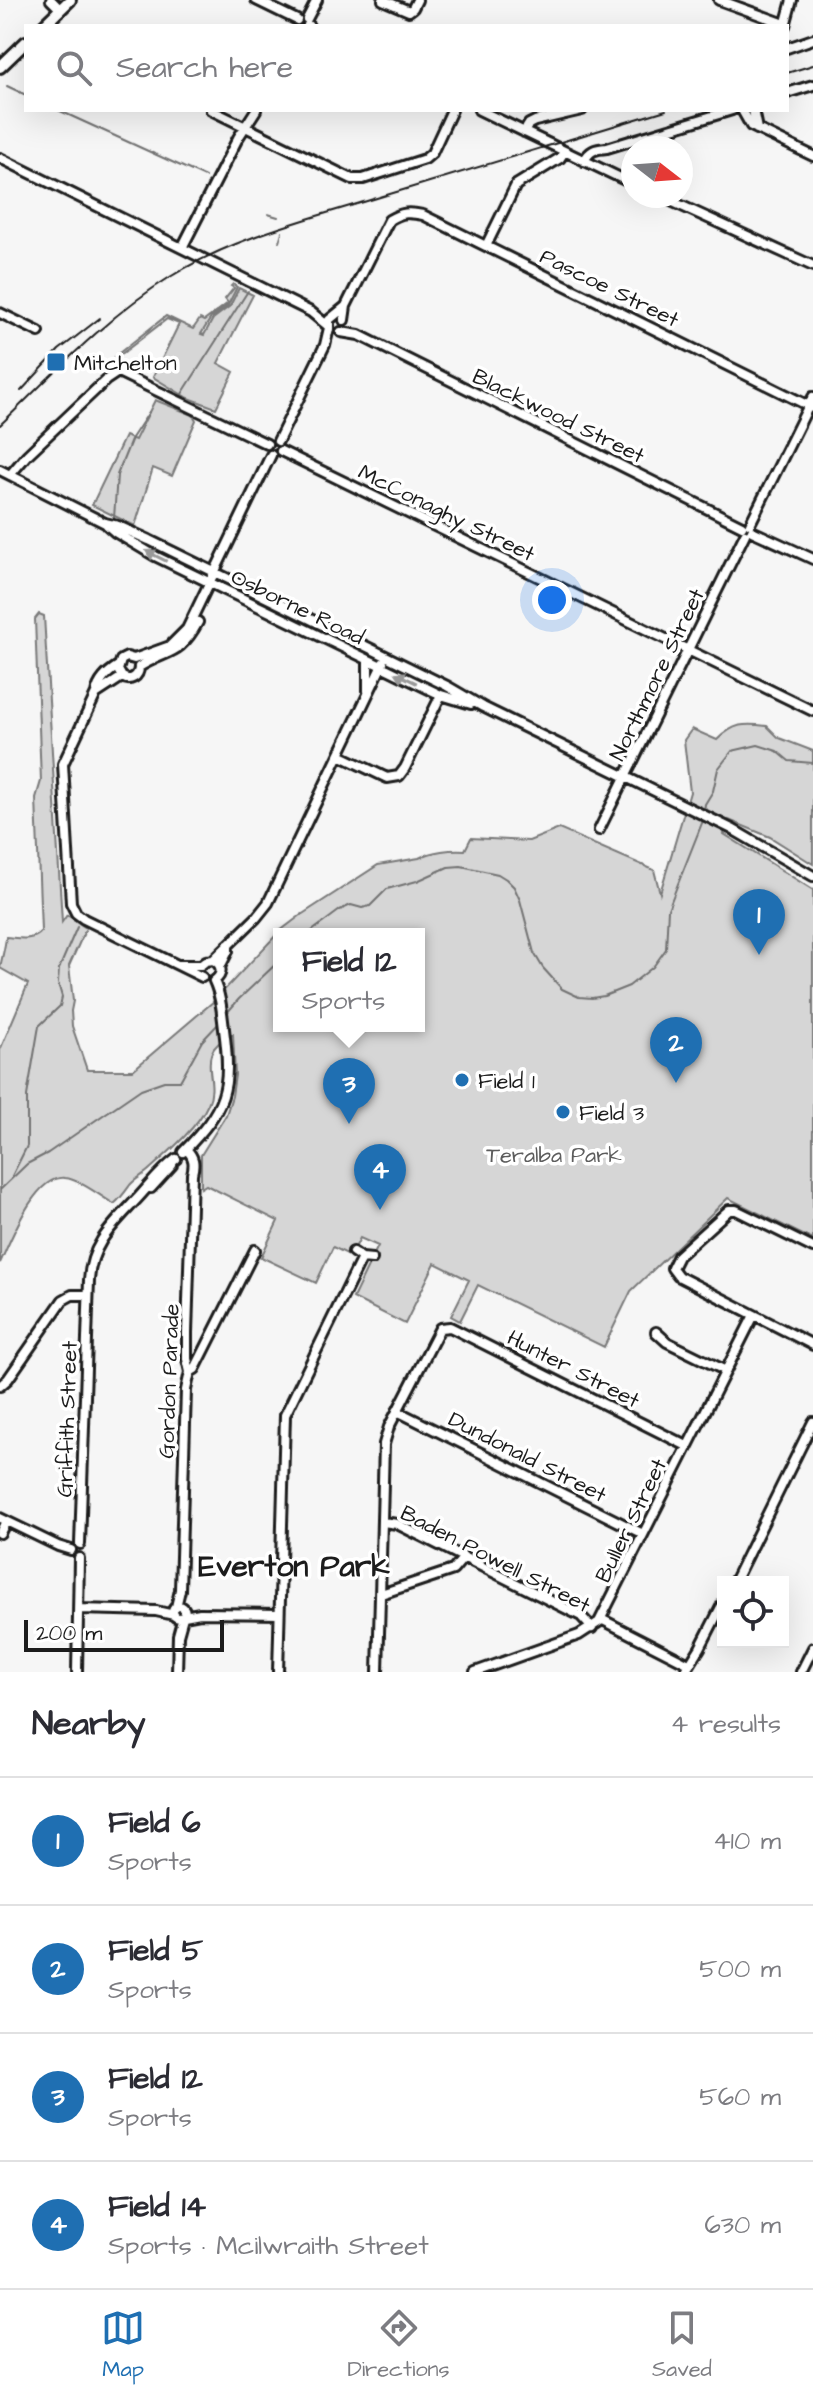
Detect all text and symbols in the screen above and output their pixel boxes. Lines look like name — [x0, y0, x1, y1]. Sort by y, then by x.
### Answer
search box — [24, 24, 789, 112]
icon: search — [52, 46, 96, 90]
text: Search here — [116, 47, 293, 89]
north arrow — [621, 136, 693, 208]
street label: Pascoe Street — [535, 241, 684, 335]
place label: Mitchelton — [74, 348, 177, 379]
marker: Mitchelton — [45, 351, 67, 373]
street label: Blackwood Street — [467, 361, 650, 472]
street label: McConaghy Street — [352, 457, 540, 571]
one-way arrow — [144, 549, 167, 562]
street label: Osborne Road — [225, 562, 369, 653]
your location — [532, 580, 572, 620]
street label: Northmore Street — [602, 583, 713, 766]
one-way arrow — [394, 671, 417, 685]
pin: 1 — [733, 889, 785, 955]
popup — [273, 928, 425, 1032]
text: Field 12 — [302, 941, 396, 983]
text: Sports — [302, 983, 385, 1019]
pin: 2 — [650, 1017, 702, 1083]
pin: 3 — [323, 1058, 375, 1124]
place label: Field 1 — [478, 1066, 535, 1097]
marker: Field 1 — [453, 1071, 471, 1089]
place label: Field 3 — [579, 1098, 644, 1129]
marker: Field 3 — [554, 1103, 572, 1121]
park label: Teralba Park — [486, 1140, 622, 1171]
pin: 4 — [354, 1144, 406, 1210]
street label: Gordon Parade — [151, 1303, 188, 1459]
street label: Hunter Street — [502, 1323, 645, 1416]
street label: Griffith Street — [49, 1340, 86, 1498]
street label: Dundonald Street — [443, 1404, 612, 1511]
street label: Buller Street — [588, 1453, 675, 1588]
street label: Baden Powell Street — [395, 1498, 596, 1621]
district label: Everton Park — [198, 1546, 390, 1588]
map controls — [717, 1576, 789, 1648]
button: locate — [717, 1576, 789, 1648]
scale bar — [24, 1616, 224, 1652]
text: 200 m — [36, 1618, 102, 1649]
text: Nearby — [32, 1700, 146, 1748]
text: 4 results — [671, 1706, 781, 1742]
text: Field 6 — [108, 1802, 200, 1844]
text: 1 — [56, 1823, 60, 1859]
text: 410 m — [713, 1823, 781, 1859]
text: Sports — [108, 1844, 192, 1880]
text: Field 5 — [108, 1930, 203, 1972]
text: 2 — [51, 1951, 65, 1987]
text: 500 m — [699, 1951, 781, 1987]
text: Sports — [108, 1972, 192, 2008]
text: Field 12 — [108, 2058, 203, 2100]
text: 3 — [51, 2079, 65, 2115]
text: 560 m — [699, 2079, 781, 2115]
text: Sports — [108, 2100, 192, 2136]
text: Field 14 — [108, 2186, 206, 2228]
text: 4 — [49, 2207, 67, 2243]
text: 630 m — [704, 2207, 781, 2243]
text: Sports · Mcilwraith Street — [108, 2228, 429, 2264]
tab: Map — [101, 2306, 145, 2385]
tab: Directions — [347, 2306, 450, 2385]
tab: Saved — [652, 2306, 712, 2385]

